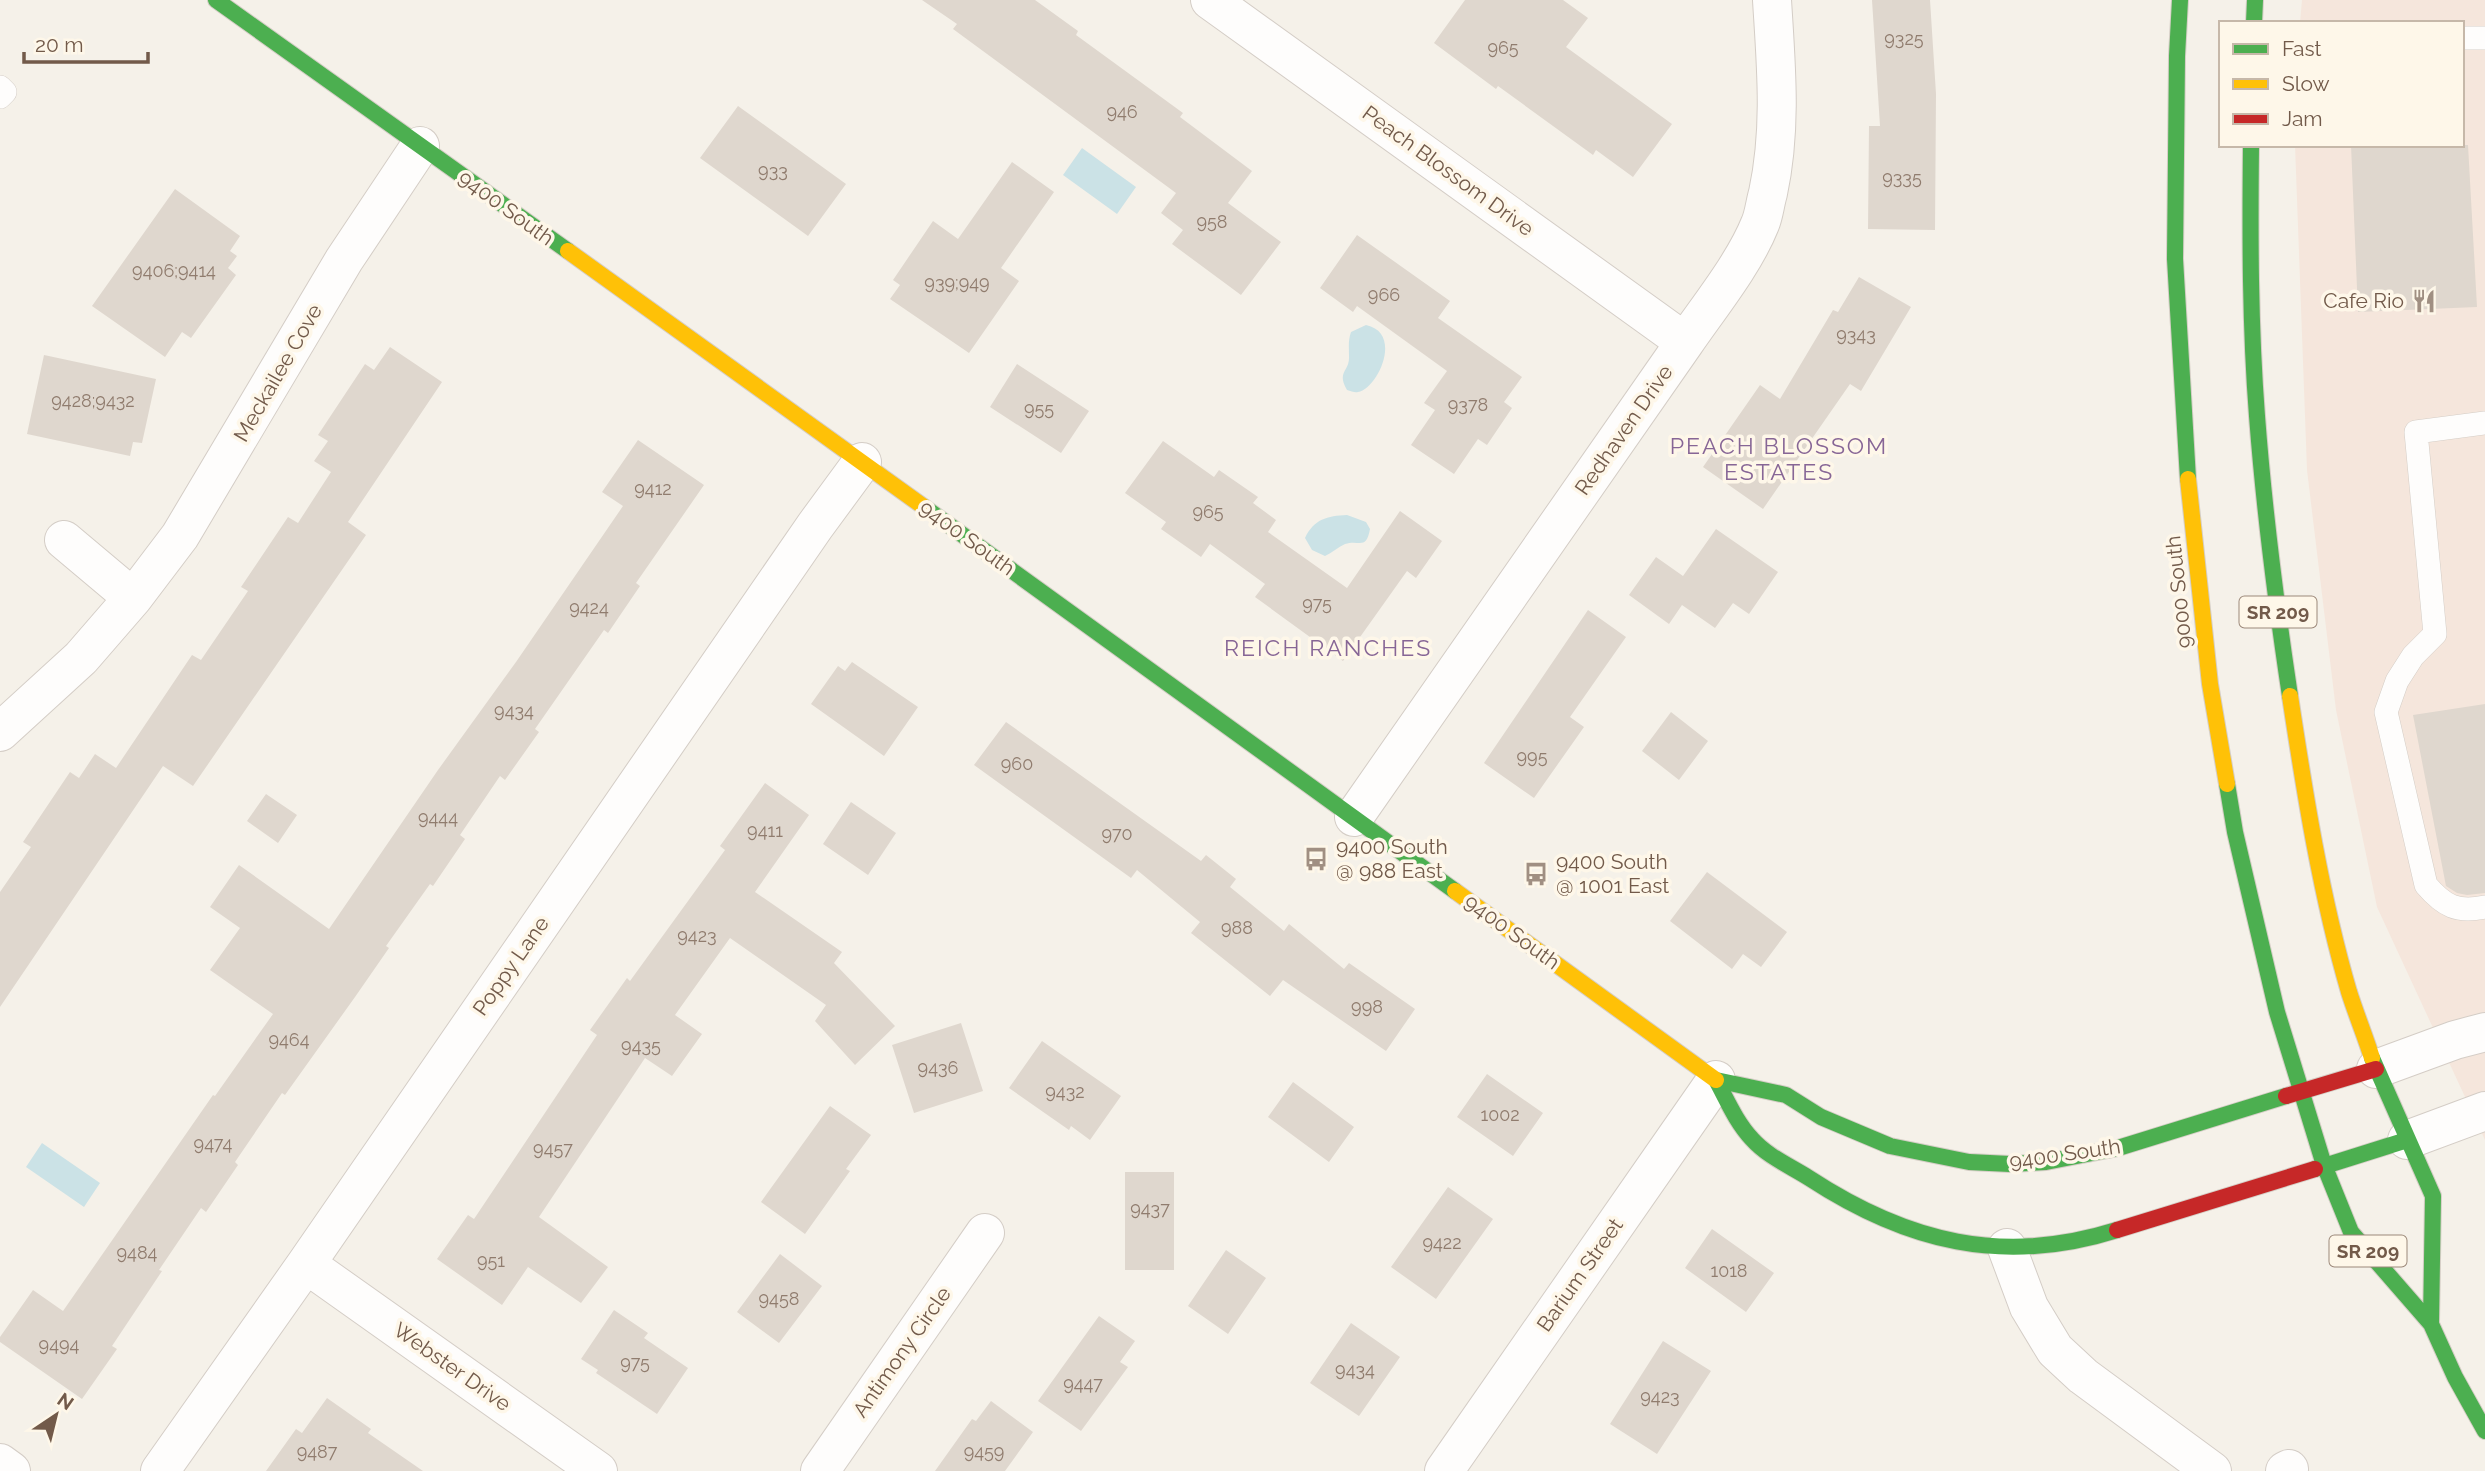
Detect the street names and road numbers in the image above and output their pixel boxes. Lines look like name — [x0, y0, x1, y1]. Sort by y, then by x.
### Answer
street label: Peach Blossom Drive — [1358, 100, 1539, 241]
street label: 9400 South — [454, 165, 559, 251]
street label: Meckailee Cove — [228, 300, 327, 446]
street label: Redhaven Drive — [1569, 360, 1678, 500]
street label: 9400 South — [915, 495, 1020, 581]
street label: 9000 South — [2160, 534, 2197, 650]
road number: SR 209 — [2240, 596, 2316, 628]
street label: 9400 South — [1460, 889, 1565, 975]
street label: Poppy Lane — [467, 911, 554, 1020]
street label: 9400 South — [2008, 1133, 2122, 1174]
street label: Barium Street — [1531, 1213, 1628, 1336]
road number: SR 209 — [2330, 1236, 2406, 1266]
street label: Antimony Circle — [847, 1282, 956, 1422]
street label: Webster Drive — [389, 1317, 516, 1416]

